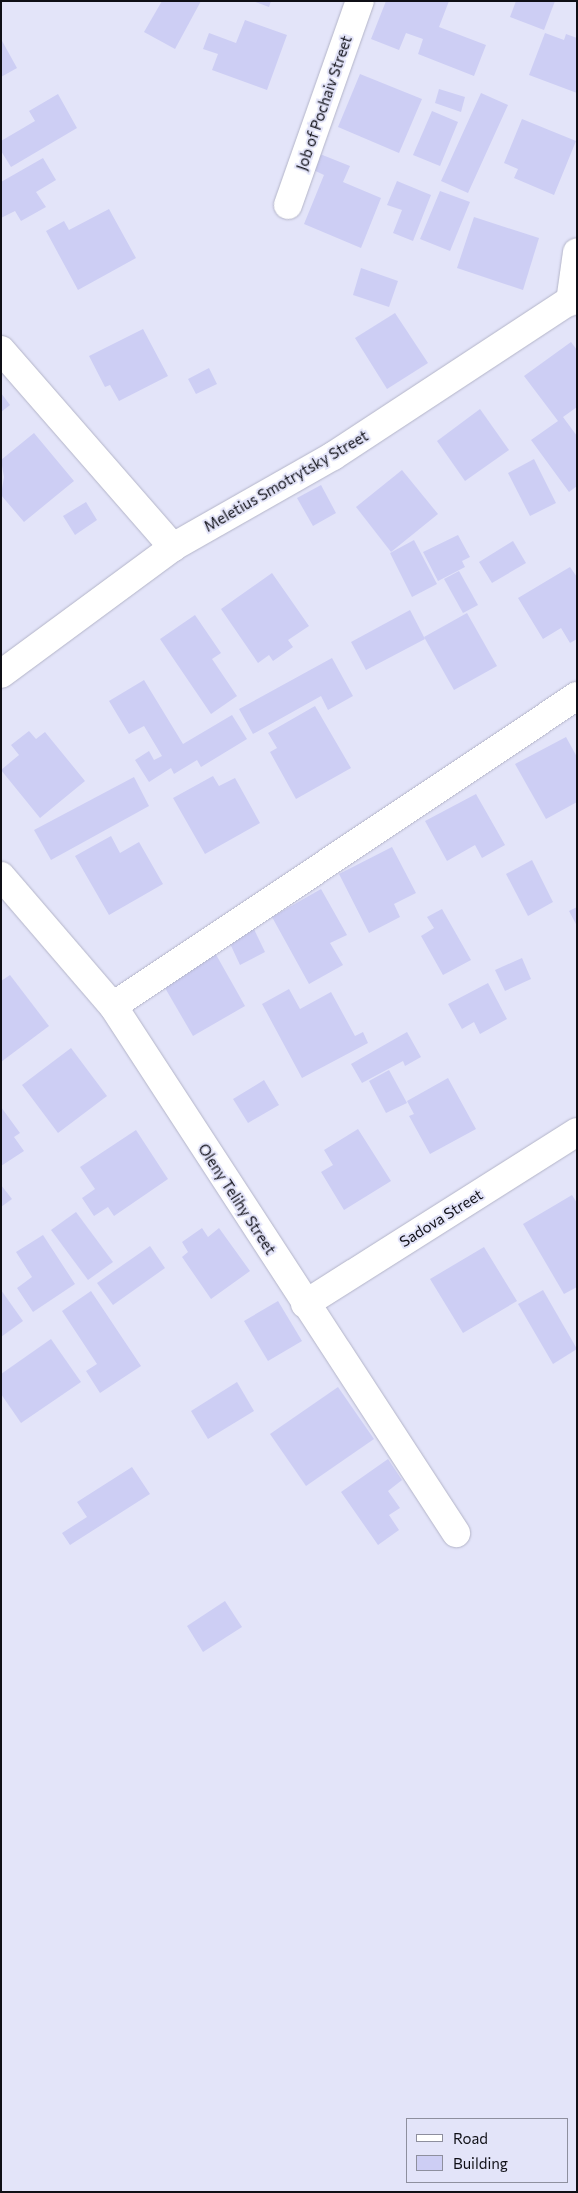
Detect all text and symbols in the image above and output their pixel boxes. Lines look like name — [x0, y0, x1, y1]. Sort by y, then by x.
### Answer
street label: Job of Pochaiv Street — [292, 33, 356, 173]
street label: Meletius Smotrytsky Street — [201, 427, 371, 535]
street label: Oleny Telihy Street — [194, 1140, 280, 1258]
street label: Sadova Street — [396, 1185, 486, 1251]
legend — [406, 2118, 568, 2183]
text: Road — [453, 2129, 488, 2147]
text: Building — [453, 2154, 508, 2172]

